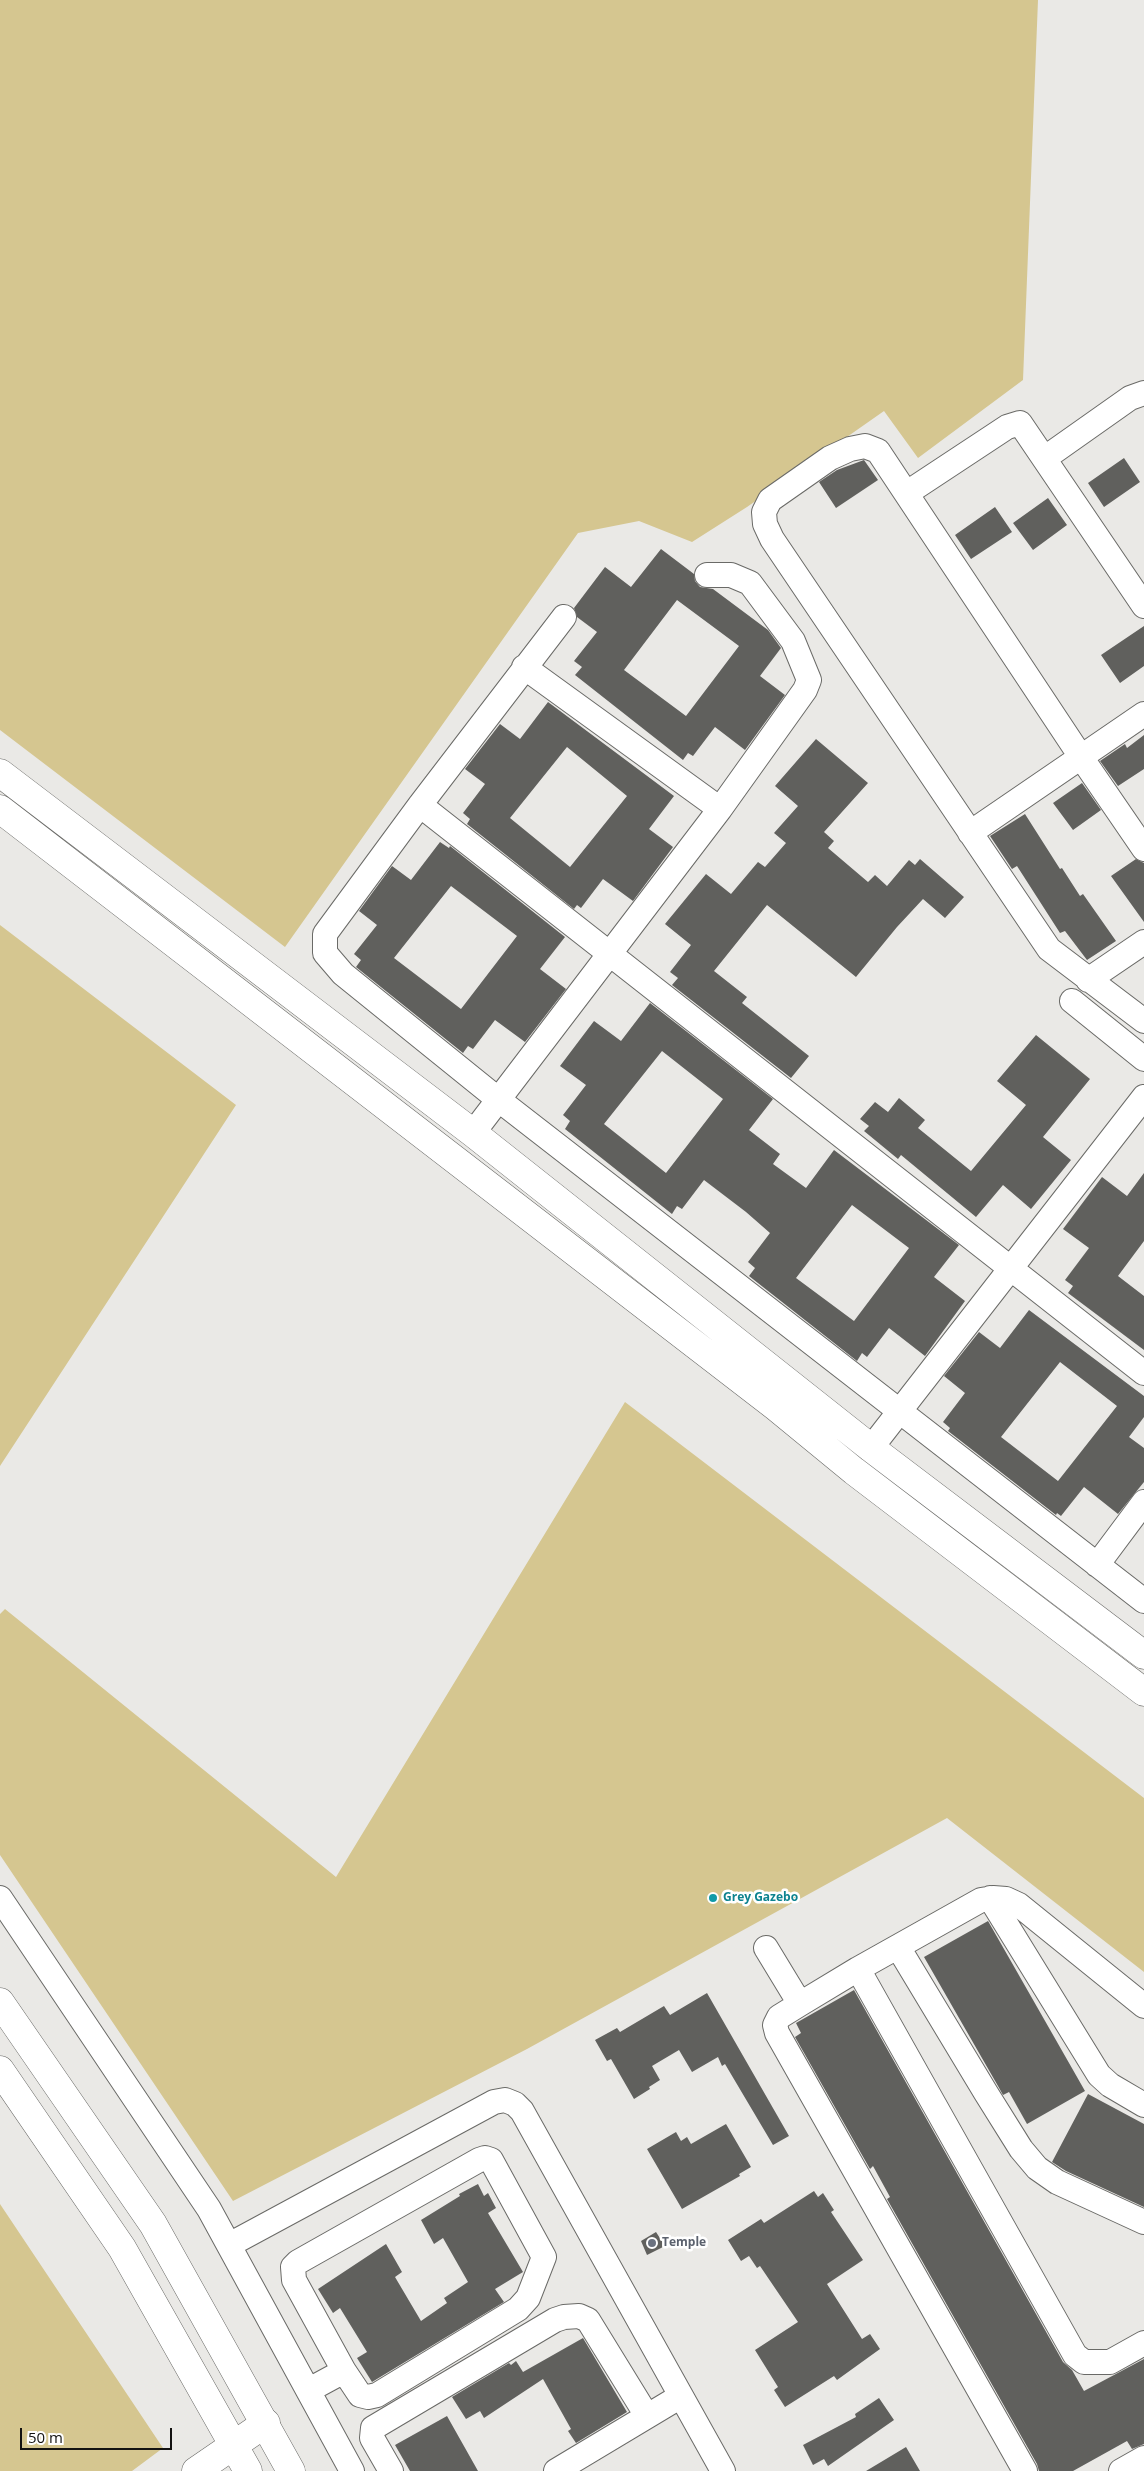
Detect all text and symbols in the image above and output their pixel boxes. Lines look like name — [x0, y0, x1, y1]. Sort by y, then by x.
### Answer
place label: Grey Gazebo — [723, 1891, 798, 1905]
marker: Grey Gazebo — [707, 1892, 719, 1904]
place label: Temple — [662, 2236, 706, 2250]
marker: Temple — [646, 2237, 658, 2249]
scale bar — [22, 2418, 175, 2450]
text: 50 m — [28, 2427, 63, 2447]

